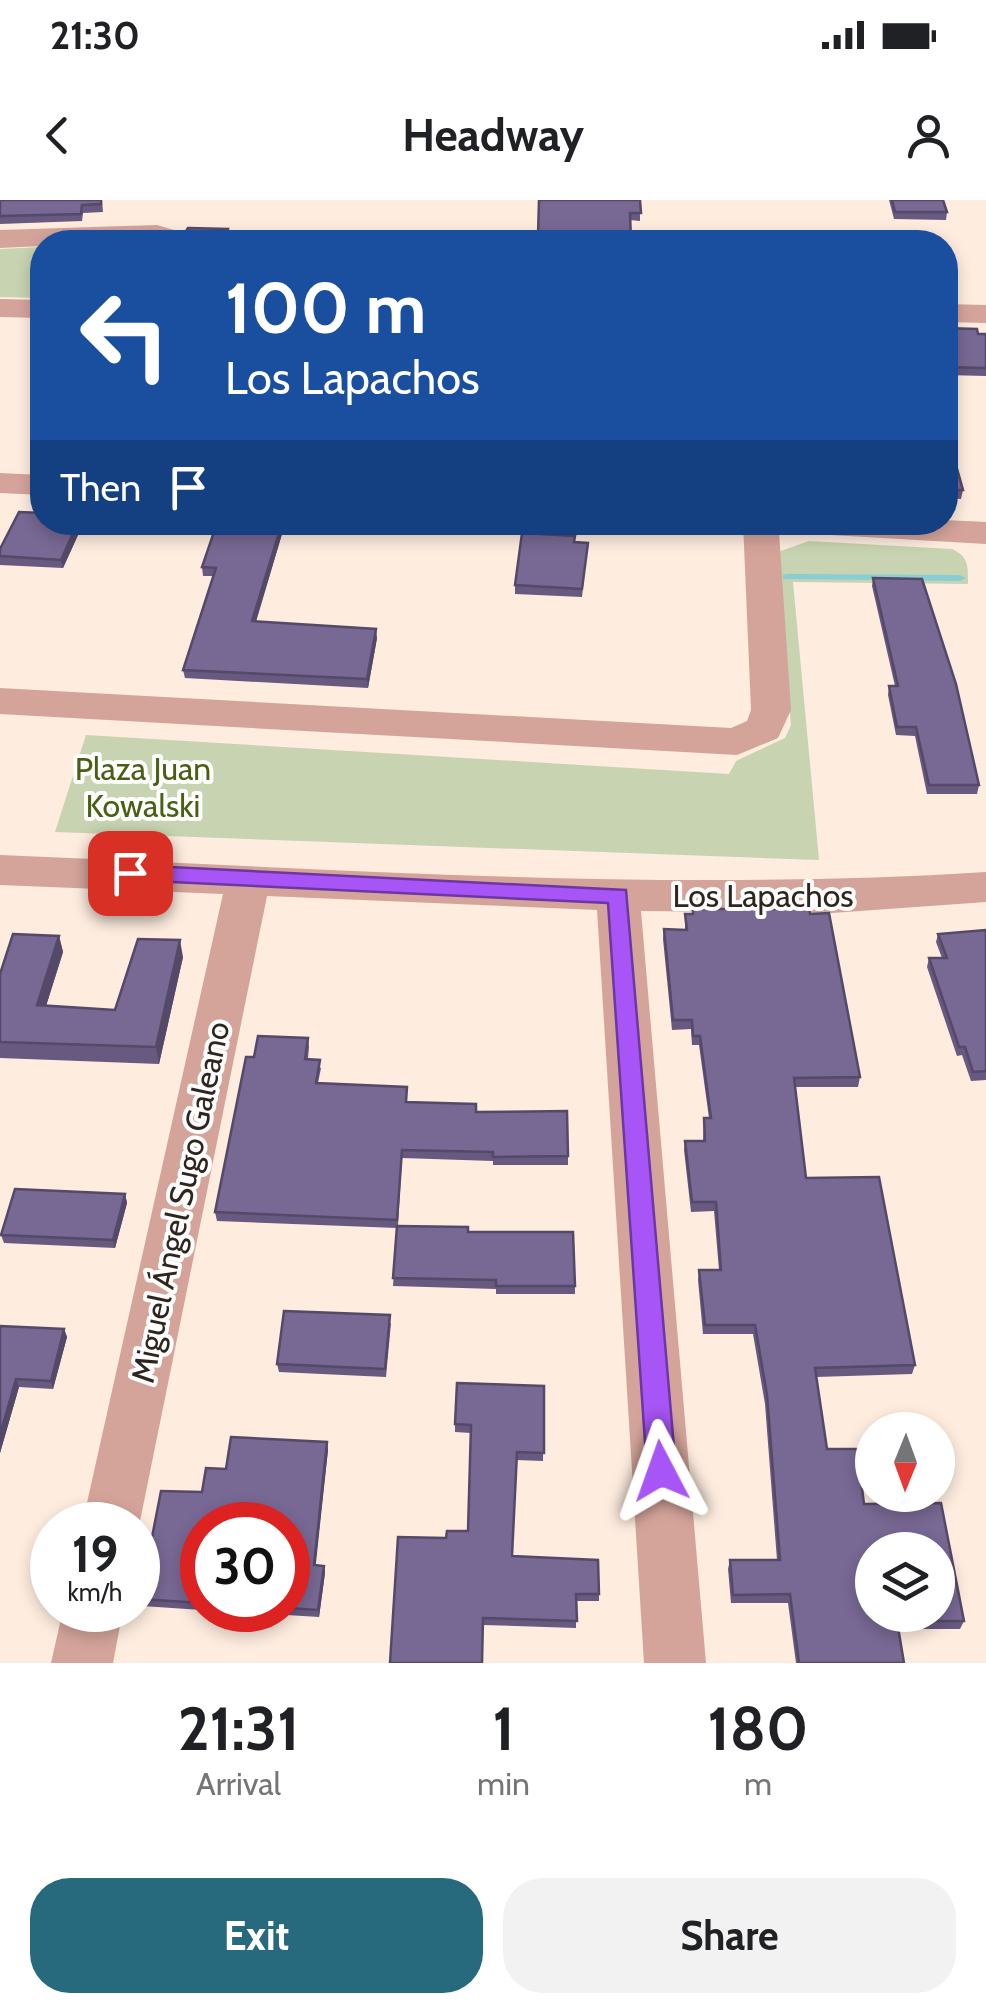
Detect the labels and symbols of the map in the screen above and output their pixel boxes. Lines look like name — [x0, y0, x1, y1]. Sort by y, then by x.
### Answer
park label: Plaza Juan Kowalski — [75, 749, 211, 825]
pin — [88, 831, 173, 916]
street label: Los Lapachos — [672, 876, 854, 915]
street label: Miguel Ángel Sugo Galeano — [123, 1018, 237, 1386]
north arrow — [855, 1412, 955, 1512]
position arrow — [609, 1419, 713, 1523]
speed limit sign: 30 — [180, 1502, 310, 1632]

